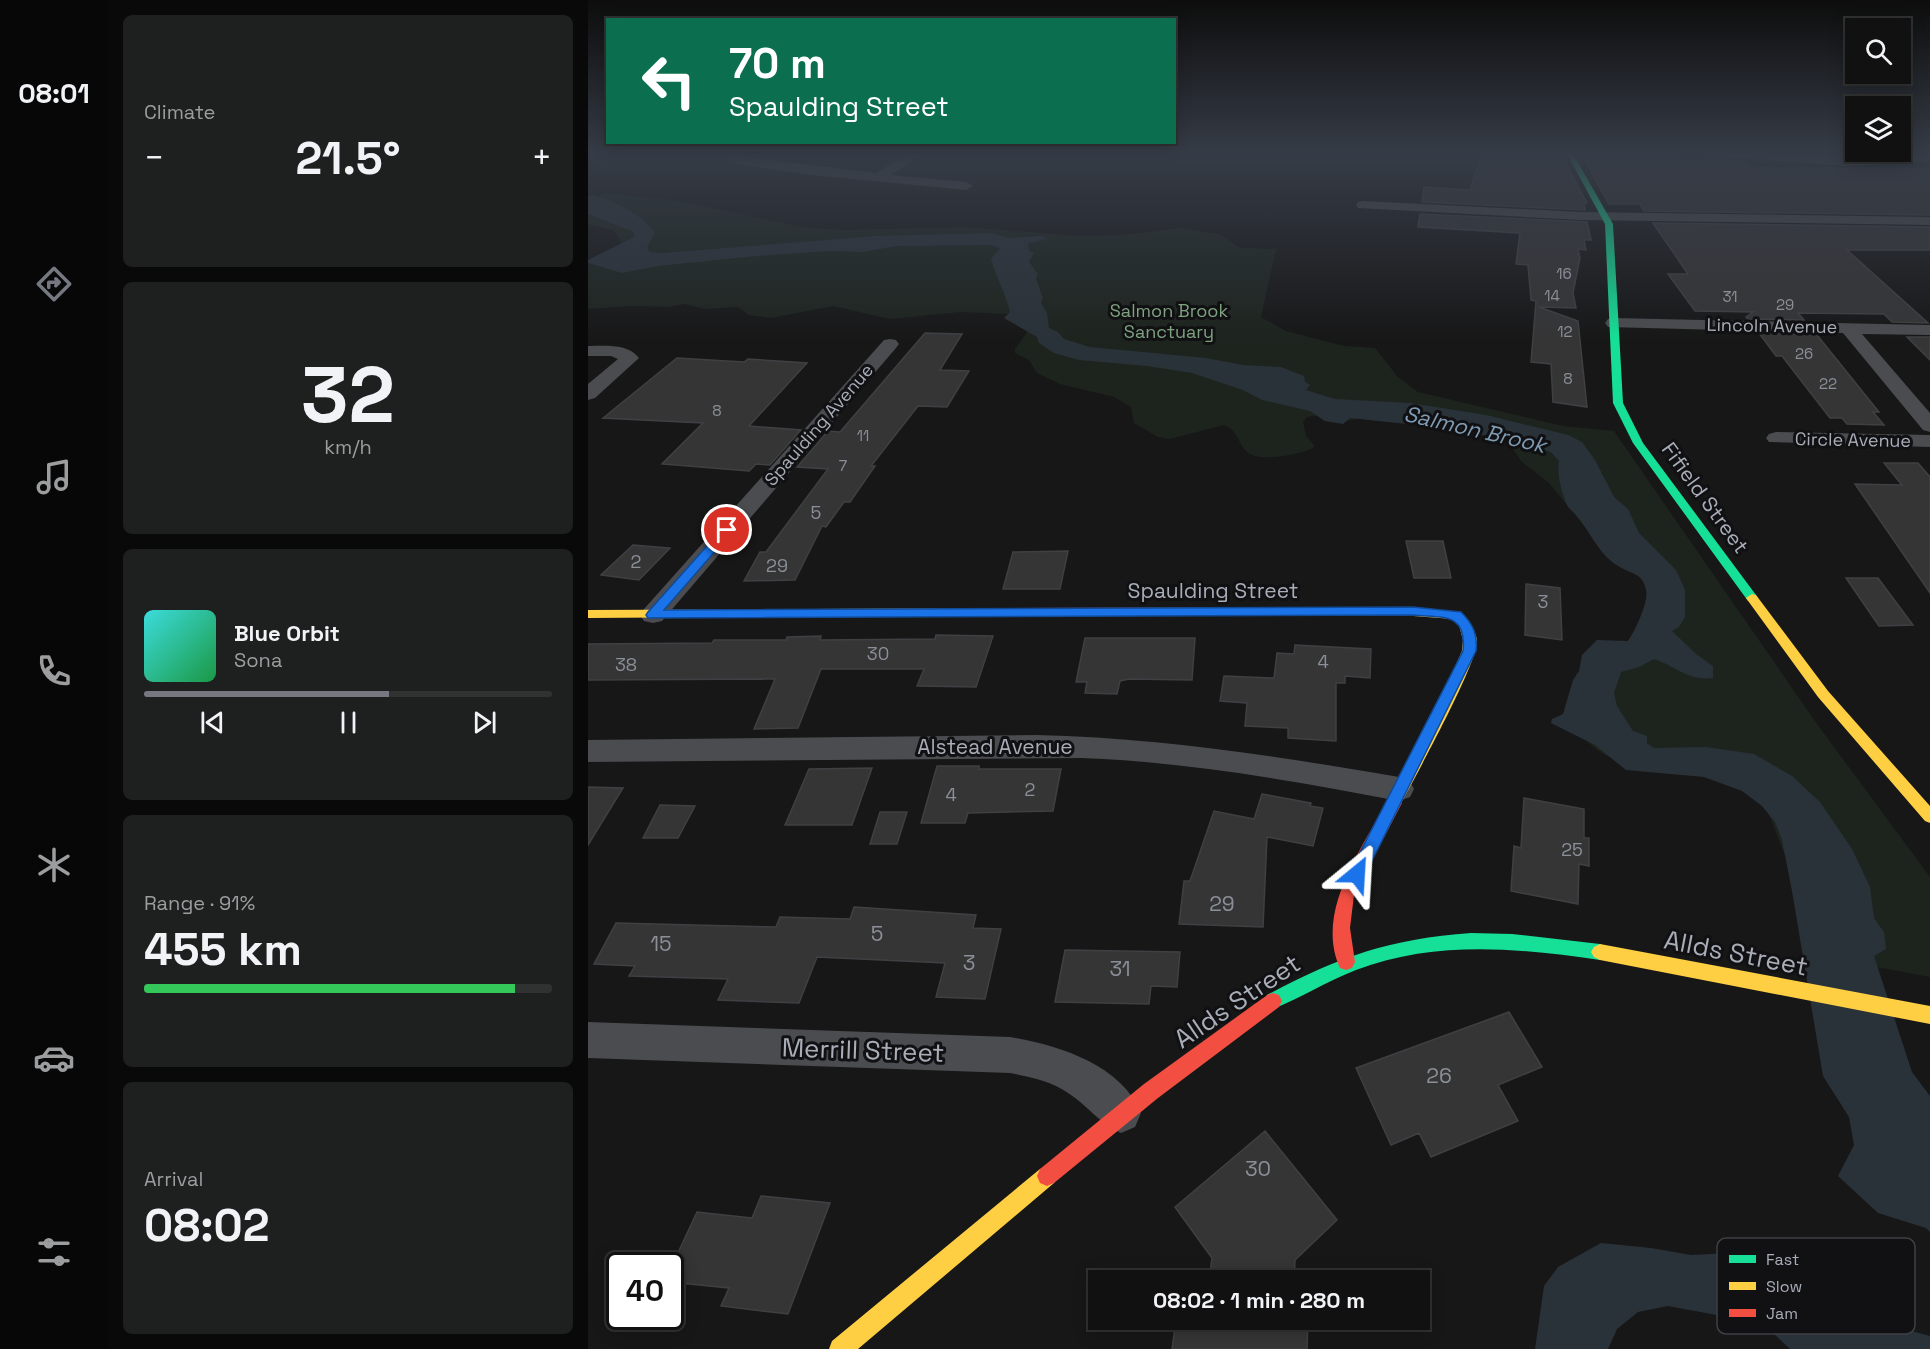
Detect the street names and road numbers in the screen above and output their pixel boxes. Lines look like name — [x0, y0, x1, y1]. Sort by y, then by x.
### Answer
street label: Lincoln Avenue — [1707, 313, 1837, 338]
street label: Spaulding Avenue — [759, 359, 878, 491]
street label: Circle Avenue — [1795, 427, 1911, 452]
street label: Fifield Street — [1656, 437, 1755, 559]
street label: Spaulding Street — [1128, 577, 1298, 604]
street label: Alstead Avenue — [917, 733, 1073, 760]
street label: Allds Street — [1661, 922, 1811, 984]
street label: Allds Street — [1167, 946, 1307, 1056]
street label: Merrill Street — [781, 1030, 945, 1070]

